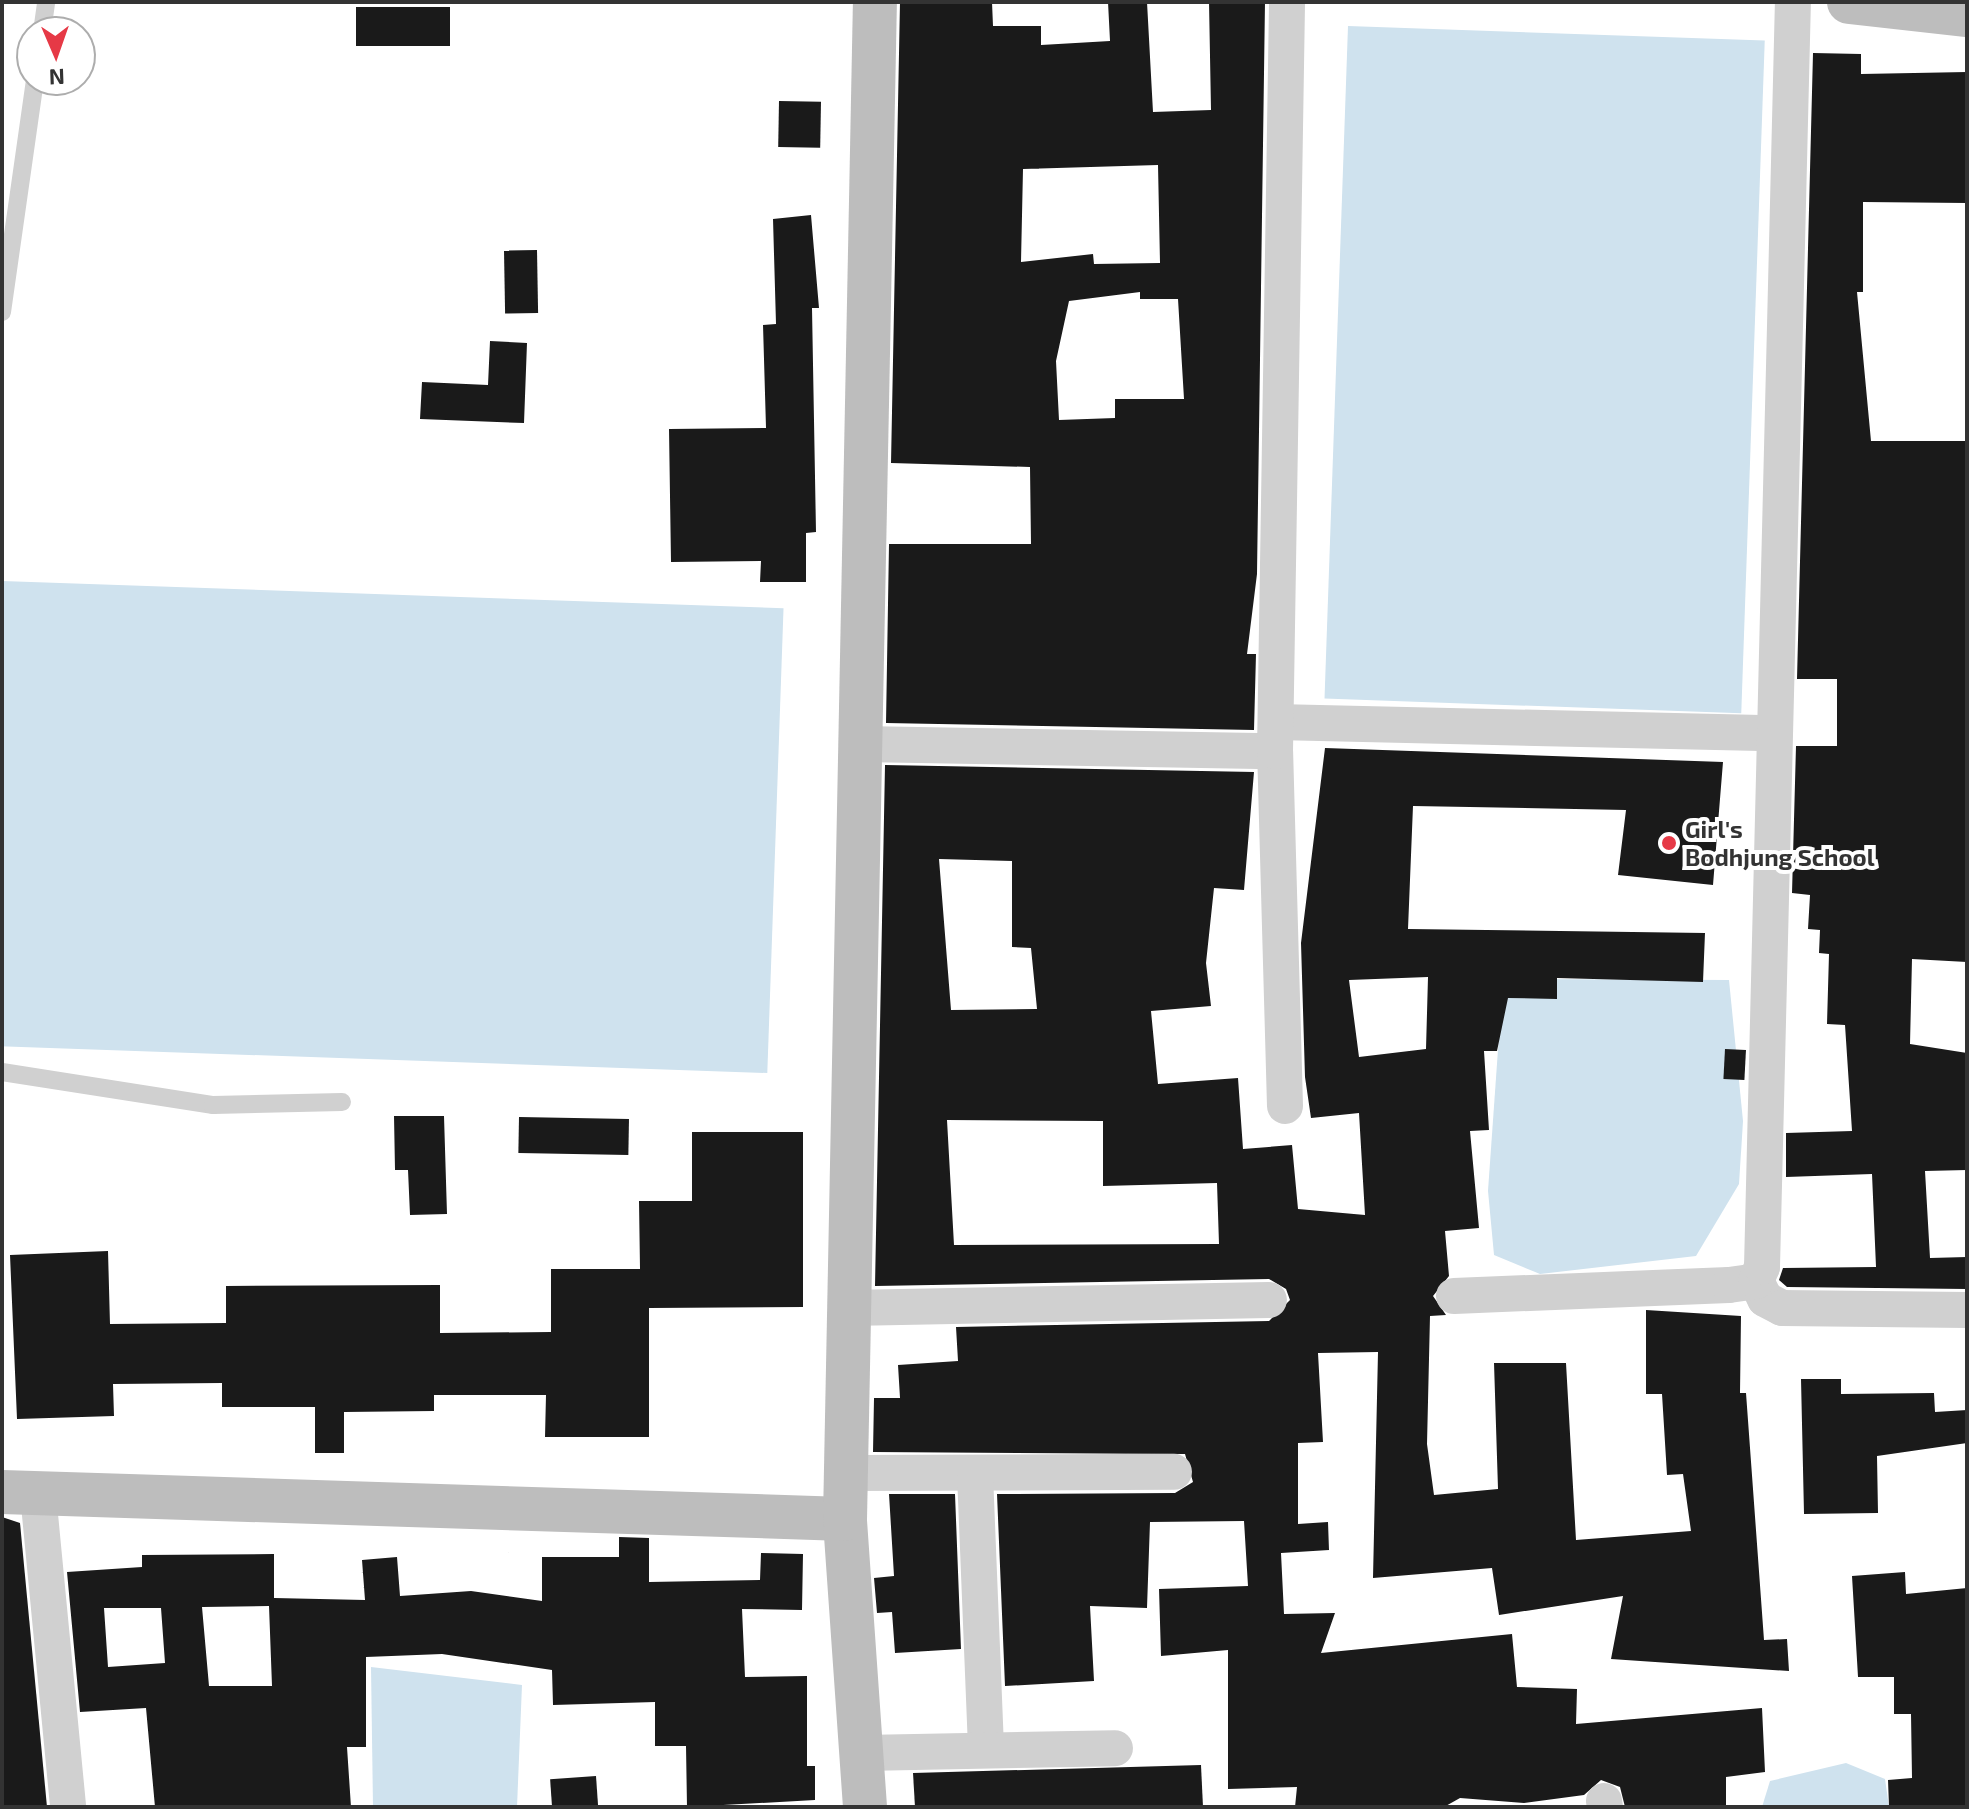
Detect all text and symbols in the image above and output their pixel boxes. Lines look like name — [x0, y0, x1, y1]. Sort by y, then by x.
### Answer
north arrow — [16, 16, 96, 96]
text: N — [48, 65, 65, 91]
place label: Girl's Bodhjung School — [1685, 815, 1875, 871]
marker: Girl's Bodhjung School — [1660, 834, 1678, 852]

